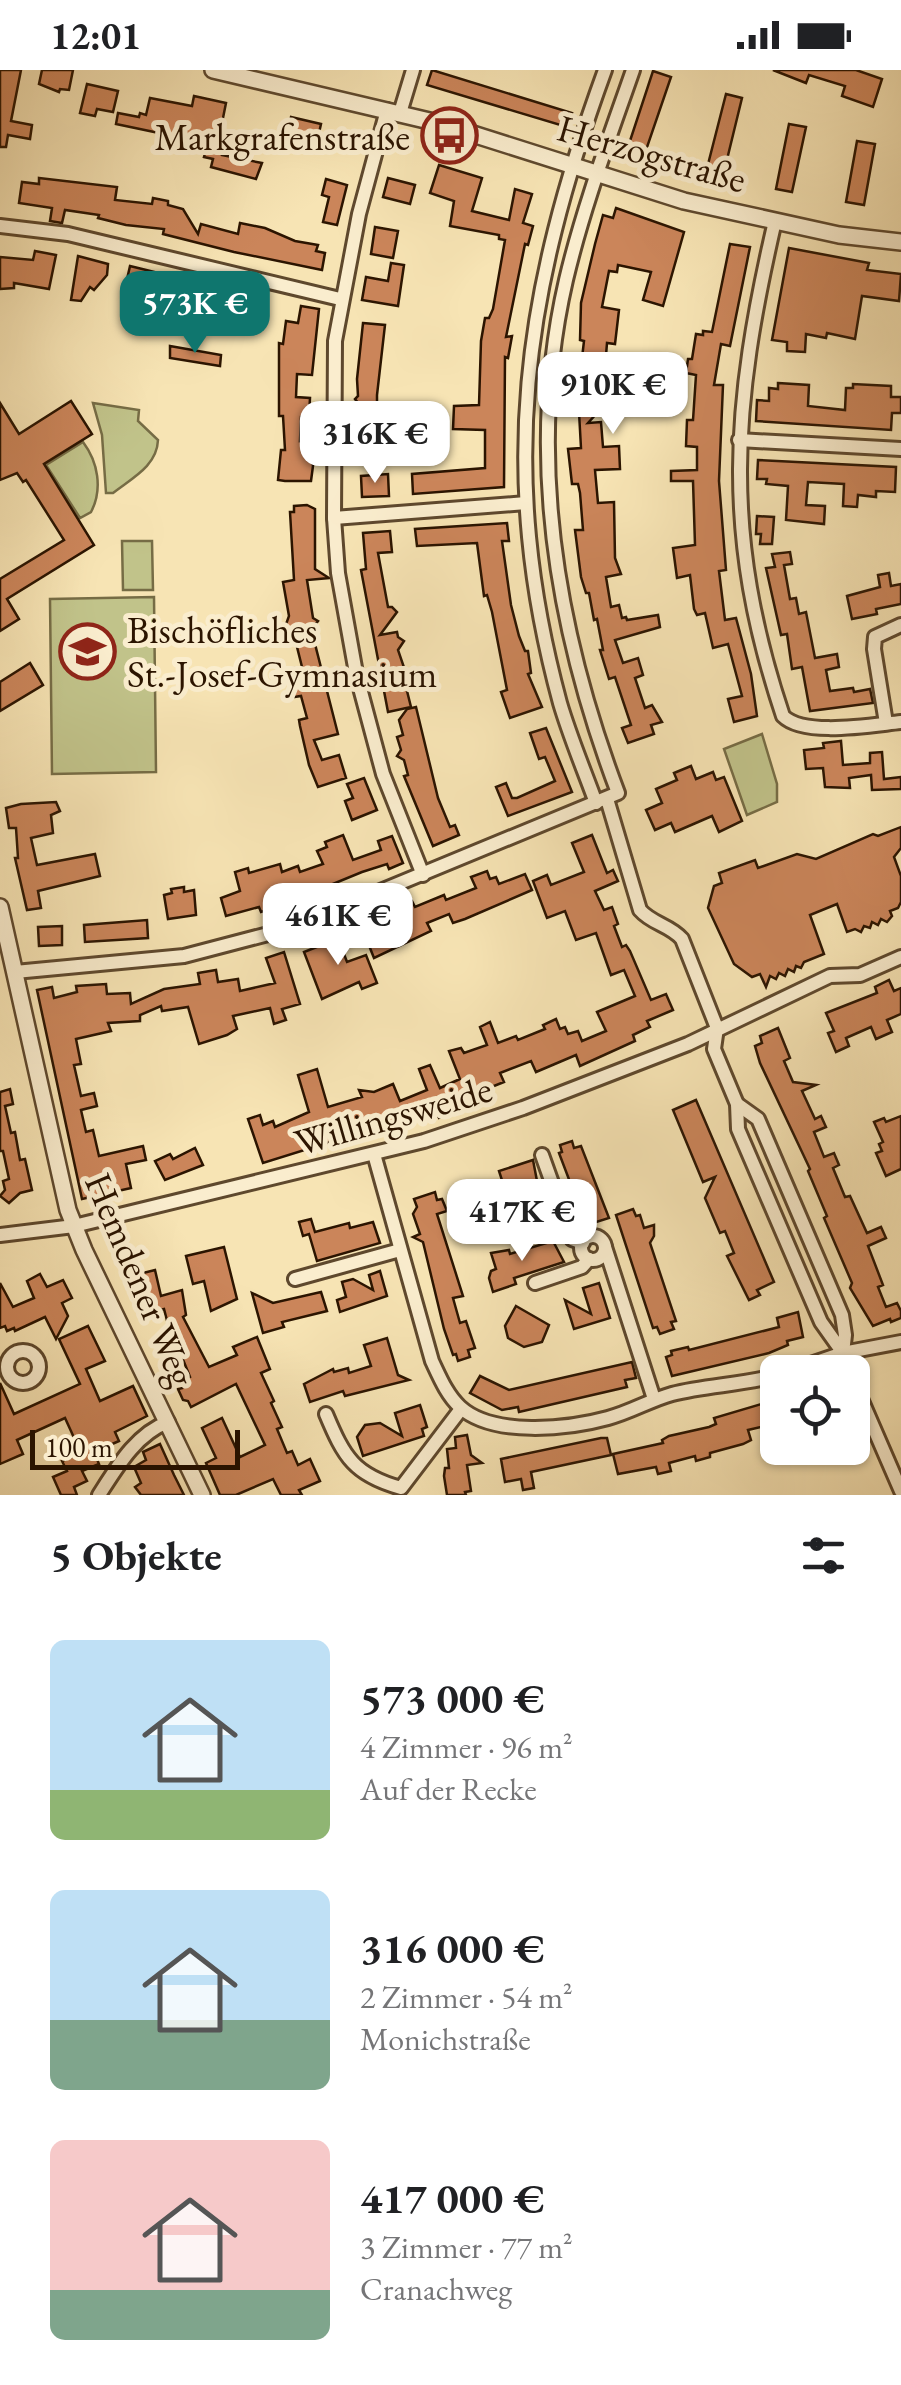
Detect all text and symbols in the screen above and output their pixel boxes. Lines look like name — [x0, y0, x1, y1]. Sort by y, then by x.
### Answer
text: 12:01 — [50, 11, 141, 60]
street label: Herzogstraße — [552, 103, 752, 203]
bus stop icon: Markgrafenstraße — [419, 106, 479, 166]
place label: Markgrafenstraße — [154, 112, 410, 161]
pin: 573K € — [114, 271, 276, 356]
text: 573K € — [142, 282, 248, 324]
pin: 910K € — [532, 352, 694, 437]
text: 910K € — [560, 363, 666, 405]
pin: 316K € — [294, 401, 456, 486]
text: 316K € — [322, 412, 428, 454]
place label: Bischöfliches St.-Josef-Gymnasium — [127, 605, 437, 698]
school or university icon: Bischöfliches St.-Josef-Gymnasium — [58, 621, 118, 681]
pin: 461K € — [257, 883, 419, 968]
text: 461K € — [285, 894, 391, 936]
street label: Willingsweide — [289, 1063, 497, 1167]
street label: Hemdener Weg — [74, 1165, 208, 1393]
pin: 417K € — [441, 1179, 603, 1264]
text: 417K € — [469, 1190, 575, 1232]
map controls — [760, 1355, 870, 1465]
button: locate — [760, 1355, 870, 1465]
scale bar — [30, 1425, 240, 1470]
text: 100 m — [45, 1429, 113, 1465]
text: 5 Objekte — [50, 1528, 222, 1583]
icon: filters — [796, 1528, 851, 1583]
text: 573 000 € — [360, 1671, 544, 1726]
icon: home — [130, 1680, 250, 1800]
text: 4 Zimmer · 96 m² — [360, 1726, 573, 1768]
text: Auf der Recke — [360, 1768, 537, 1810]
text: 316 000 € — [360, 1921, 544, 1976]
icon: home — [130, 1930, 250, 2050]
text: 2 Zimmer · 54 m² — [360, 1976, 573, 2018]
text: Monichstraße — [360, 2018, 531, 2060]
text: 417 000 € — [360, 2171, 544, 2226]
icon: home — [130, 2180, 250, 2300]
text: 3 Zimmer · 77 m² — [360, 2226, 573, 2268]
text: Cranachweg — [360, 2268, 512, 2310]

